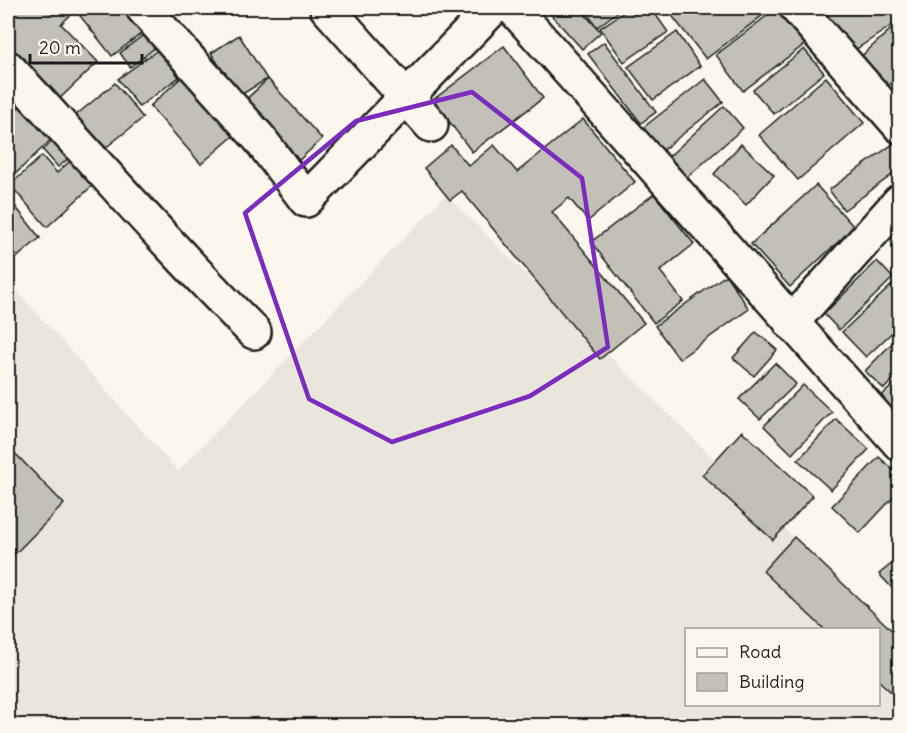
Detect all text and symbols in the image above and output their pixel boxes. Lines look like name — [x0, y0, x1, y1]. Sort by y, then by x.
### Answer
scale bar — [30, 27, 142, 65]
text: 20 m — [39, 36, 81, 59]
legend — [685, 628, 880, 706]
text: Road — [739, 640, 782, 663]
text: Building — [739, 670, 804, 693]

